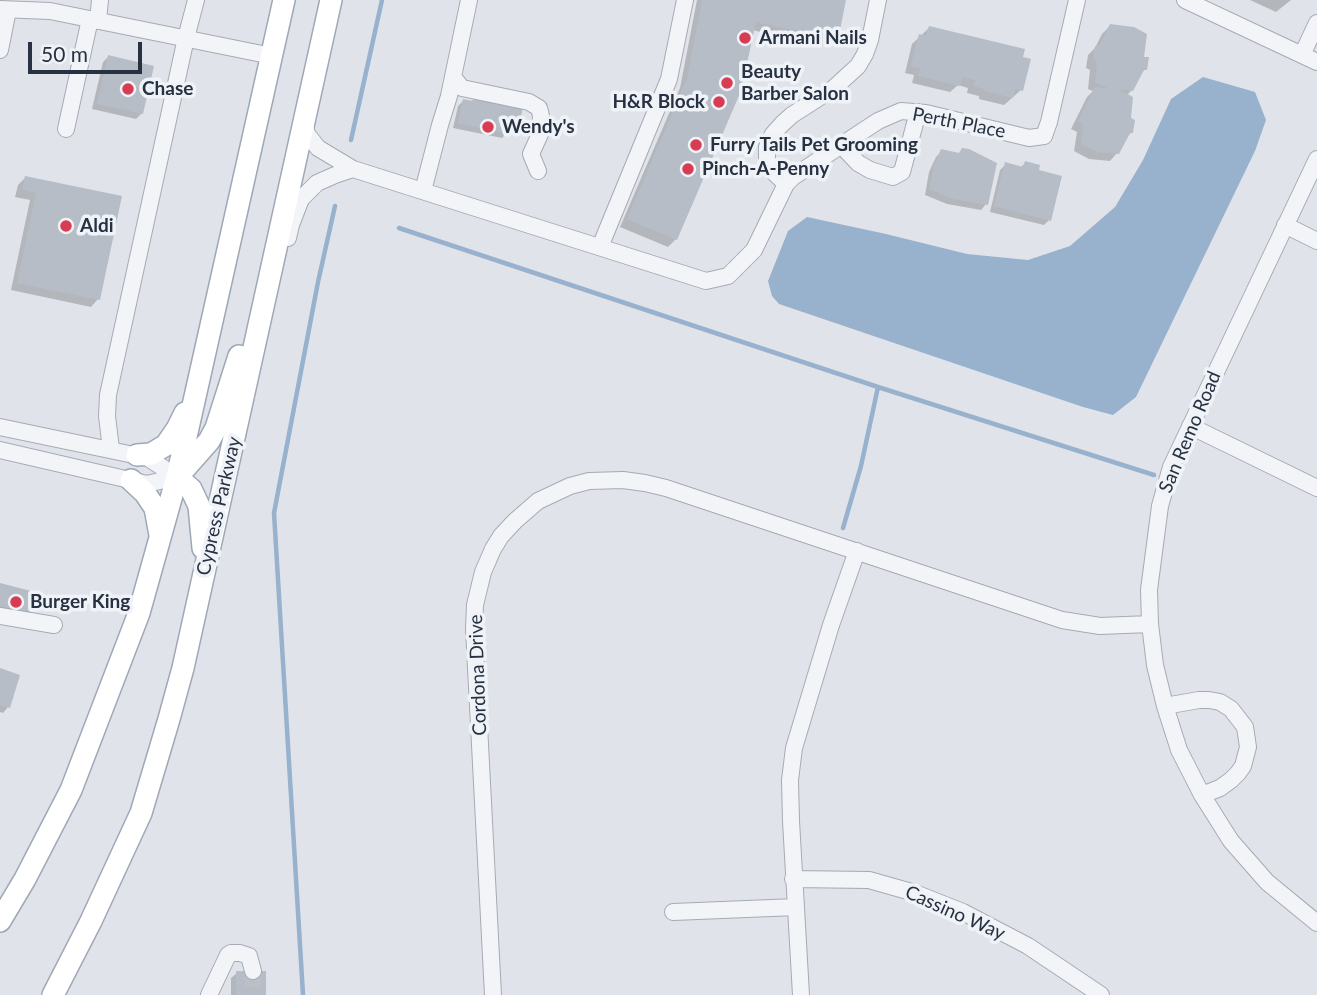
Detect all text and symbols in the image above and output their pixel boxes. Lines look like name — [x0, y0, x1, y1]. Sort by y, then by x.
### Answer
place label: Armani Nails — [759, 27, 867, 49]
scale bar — [32, 28, 145, 72]
marker: Armani Nails — [737, 30, 753, 46]
text: 50 m — [41, 41, 88, 66]
place label: Beauty Barber Salon — [741, 61, 849, 105]
marker: Beauty Barber Salon — [719, 75, 735, 91]
place label: Chase — [142, 78, 193, 100]
marker: Chase — [120, 81, 136, 97]
place label: H&R Block — [612, 91, 705, 113]
marker: H&R Block — [711, 94, 727, 110]
street label: Perth Place — [911, 103, 1007, 143]
place label: Wendy's — [502, 116, 575, 138]
marker: Wendy's — [480, 119, 496, 135]
place label: Furry Tails Pet Grooming — [710, 134, 918, 156]
marker: Furry Tails Pet Grooming — [688, 137, 704, 153]
place label: Pinch-A-Penny — [702, 158, 829, 180]
marker: Pinch-A-Penny — [680, 161, 696, 177]
place label: Aldi — [80, 215, 114, 237]
marker: Aldi — [58, 218, 74, 234]
street label: San Remo Road — [1154, 368, 1226, 496]
street label: Cypress Parkway — [192, 434, 246, 578]
place label: Burger King — [30, 591, 130, 613]
marker: Burger King — [8, 594, 24, 610]
street label: Cordona Drive — [464, 614, 492, 736]
street label: Cassino Way — [901, 881, 1009, 945]

